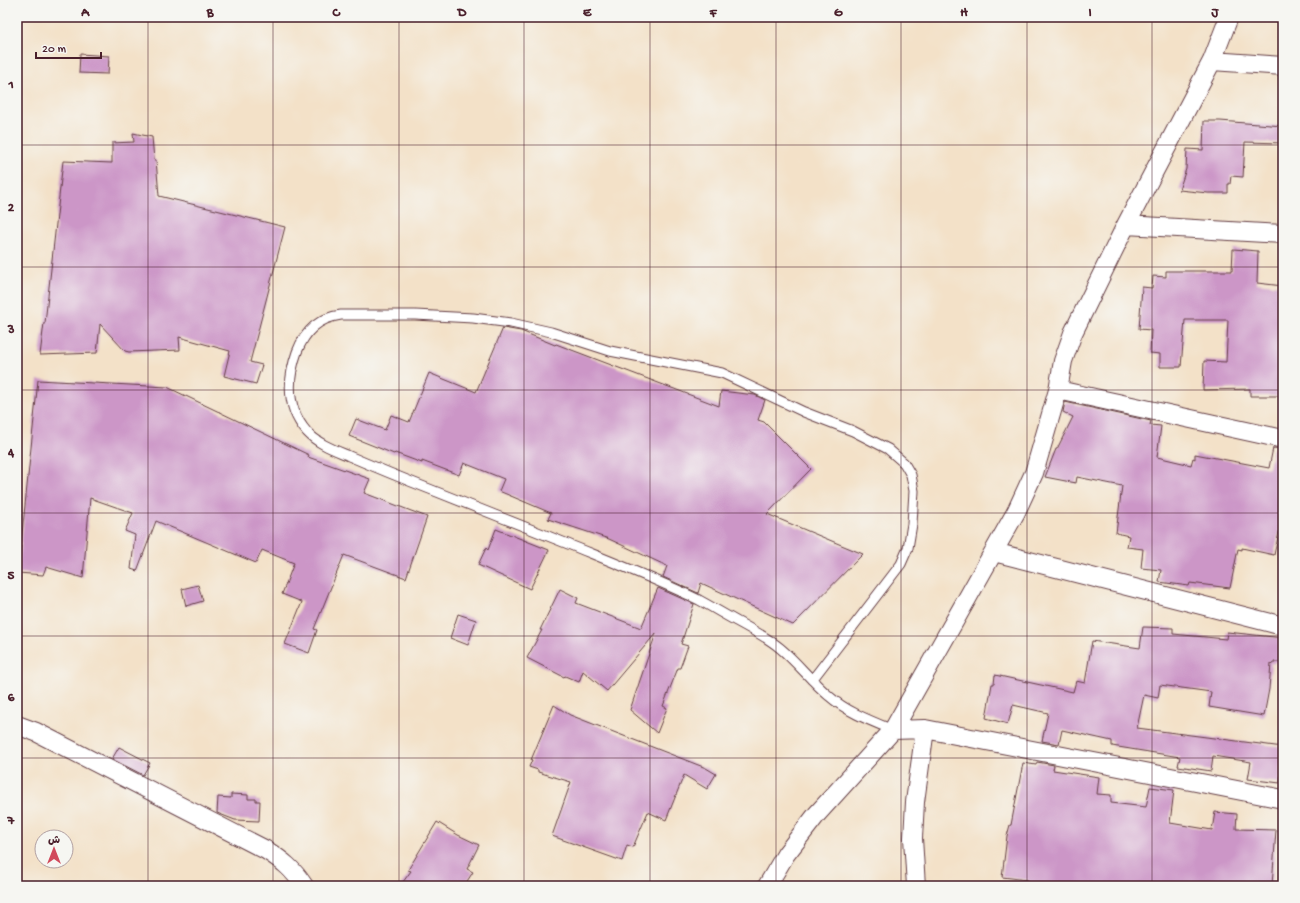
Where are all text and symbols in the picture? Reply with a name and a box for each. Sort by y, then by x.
text: A [80,6,90,21]
text: B [206,6,215,21]
text: C [331,6,341,21]
text: D [457,6,467,21]
text: E [583,6,592,21]
text: F [709,6,718,21]
text: G [834,6,843,21]
text: H [960,6,968,21]
text: I [1088,6,1092,21]
text: J [1211,6,1220,21]
scale bar [36,34,101,60]
text: 20 m [42,43,67,57]
text: 1 [7,78,14,93]
text: 2 [8,201,15,216]
text: 3 [7,323,15,338]
text: 4 [7,446,15,461]
text: 5 [8,569,15,584]
text: 6 [8,691,15,706]
text: 7 [7,814,16,829]
north arrow [34,829,74,869]
text: ش [48,835,60,847]

